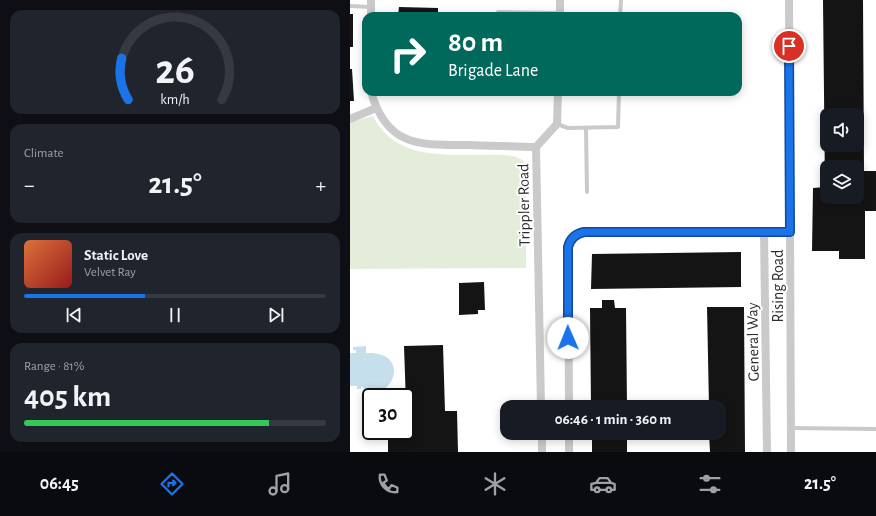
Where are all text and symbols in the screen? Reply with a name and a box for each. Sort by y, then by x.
icon: right [382,28,434,80]
text: 80 m [448,29,503,57]
pin [772,29,806,63]
icon: arrive [778,35,800,57]
text: 26 [155,50,195,91]
text: Brigade Lane [448,62,538,80]
text: km/h [160,93,190,107]
map controls [820,108,864,204]
button: sound [820,108,864,152]
text: Climate [24,147,63,160]
button: layers [820,160,864,204]
street label: Trippler Road [515,163,533,247]
text: 21.5° [148,169,202,199]
text: − [24,174,35,196]
text: + [315,174,326,196]
text: Static Love [84,248,148,263]
street label: Rising Road [770,249,786,323]
text: Velvet Ray [84,266,136,279]
street label: General Way [744,302,763,381]
icon: previous [63,304,85,326]
icon: pause [164,304,186,326]
icon: next [265,304,287,326]
position arrow [547,317,589,359]
text: Range · 81% [24,360,84,373]
text: 405 km [24,382,111,412]
speed limit sign: 30 [362,388,414,440]
text: 06:46 · 1 min · 360 m [555,412,671,427]
icon: directions [158,470,186,498]
icon: music [266,470,294,498]
icon: phone [374,470,402,498]
icon: climate [481,470,509,498]
icon: car [589,470,617,498]
icon: filters [696,470,724,498]
text: 06:45 [40,475,79,493]
text: 21.5° [804,475,836,493]

